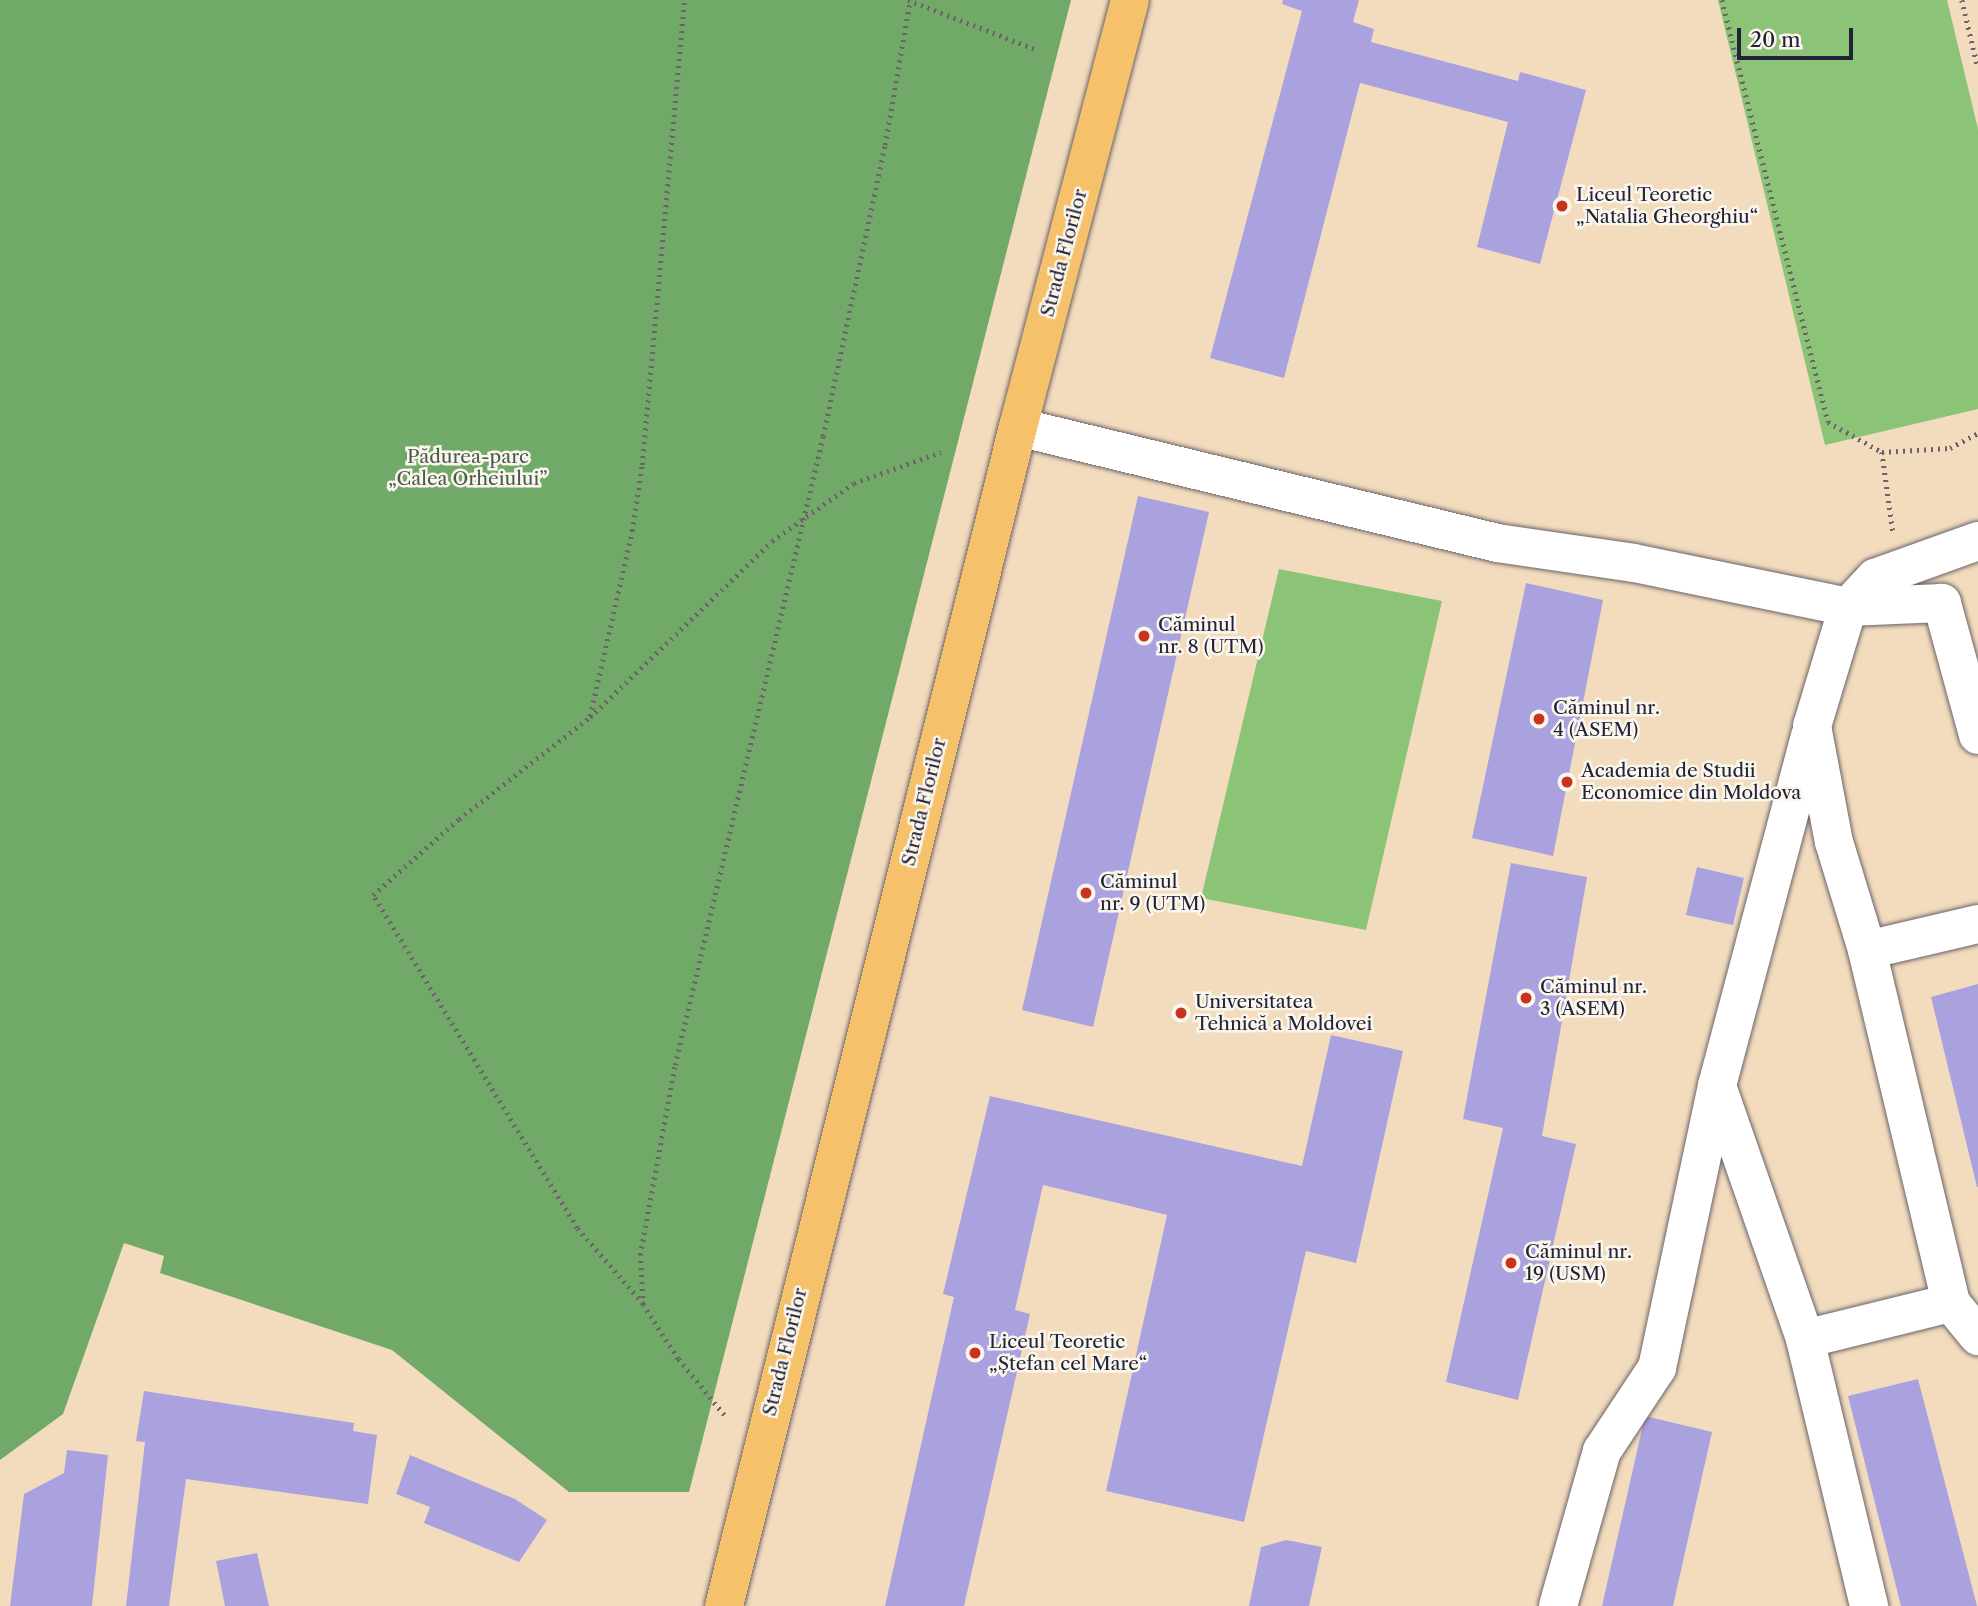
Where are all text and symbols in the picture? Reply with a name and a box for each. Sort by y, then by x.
scale bar [1740,14,1856,58]
text: 20 m [1750,27,1801,52]
place label: Liceul Teoretic „Natalia Gheorghiu“ [1576,184,1758,228]
street label: Strada Florilor [1036,187,1092,319]
marker: Liceul Teoretic „Natalia Gheorghiu“ [1554,198,1570,214]
park label: Pădurea-parc „Calea Orheiului” [388,446,548,490]
place label: Căminul nr. 8 (UTM) [1158,614,1263,658]
marker: Căminul nr. 8 (UTM) [1136,628,1152,644]
place label: Căminul nr. 4 (ASEM) [1553,697,1660,741]
marker: Căminul nr. 4 (ASEM) [1531,711,1547,727]
street label: Strada Florilor [897,736,951,868]
place label: Academia de Studii Economice din Moldova [1581,760,1801,804]
marker: Academia de Studii Economice din Moldova [1559,774,1575,790]
place label: Căminul nr. 9 (UTM) [1100,871,1205,915]
marker: Căminul nr. 9 (UTM) [1078,885,1094,901]
place label: Căminul nr. 3 (ASEM) [1540,976,1647,1020]
marker: Căminul nr. 3 (ASEM) [1518,990,1534,1006]
place label: Universitatea Tehnică a Moldovei [1195,991,1373,1035]
marker: Universitatea Tehnică a Moldovei [1173,1005,1189,1021]
place label: Căminul nr. 19 (USM) [1525,1241,1632,1285]
marker: Căminul nr. 19 (USM) [1503,1255,1519,1271]
street label: Strada Florilor [758,1286,812,1418]
place label: Liceul Teoretic „Ștefan cel Mare“ [989,1331,1147,1375]
marker: Liceul Teoretic „Ștefan cel Mare“ [967,1345,983,1361]

